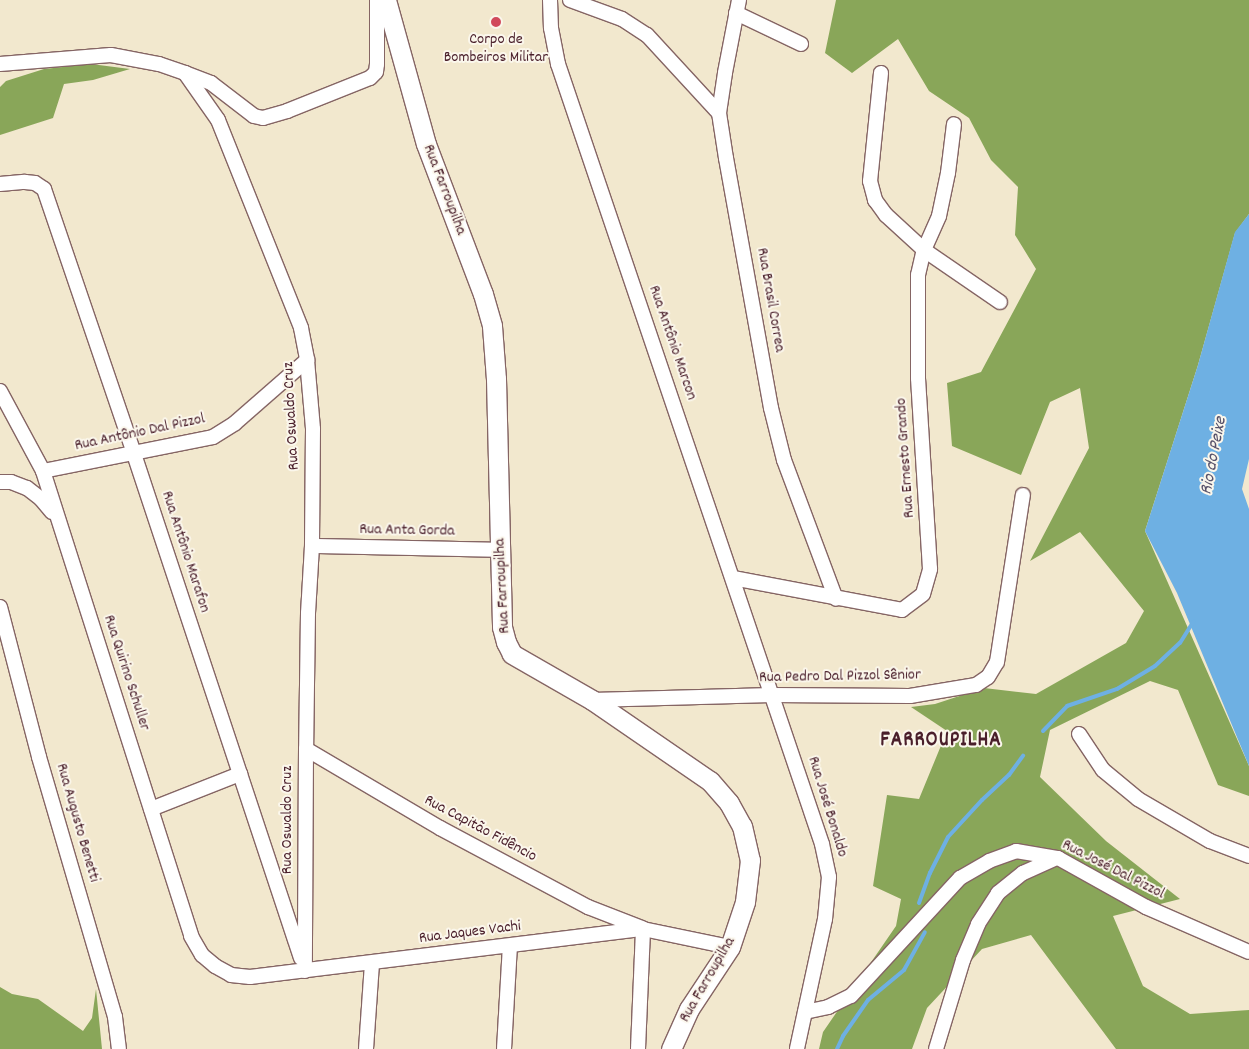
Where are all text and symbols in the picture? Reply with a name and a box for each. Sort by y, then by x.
marker: Corpo de Bombeiros Militar [490,16,502,28]
place label: Corpo de Bombeiros Militar [444,30,548,68]
street label: Rua Farroupilha [418,142,470,238]
street label: Rua Brasil Correa [751,246,789,354]
street label: Rua Antônio Marcon [643,283,701,403]
street label: Rua Oswaldo Cruz [280,361,304,471]
street label: Rua Ernesto Grando [892,397,920,519]
street label: Rua Antônio Dal Pizzol [73,410,207,456]
water label: Rio do Peixe [1197,415,1233,497]
street label: Rua Antônio Marafon [156,489,214,615]
street label: Rua Anta Gorda [359,521,455,541]
street label: Rua Farroupilha [491,538,515,634]
street label: Rua Quirino Schuller [98,613,154,733]
street label: Rua Pedro Dal Pizzol Sênior [759,666,921,688]
district label: FARROUPILHA [879,728,1003,754]
street label: Rua José Bonaldo [803,754,851,860]
street label: Rua Augusto Benetti [51,761,103,885]
street label: Rua Oswaldo Cruz [278,766,298,874]
street label: Rua Capitão Fidêncio [420,791,540,867]
street label: Rua José Dal Pizzol [1058,836,1168,904]
street label: Rua Jaques Vachi [418,917,522,949]
street label: Rua Farroupilha [676,934,740,1026]

